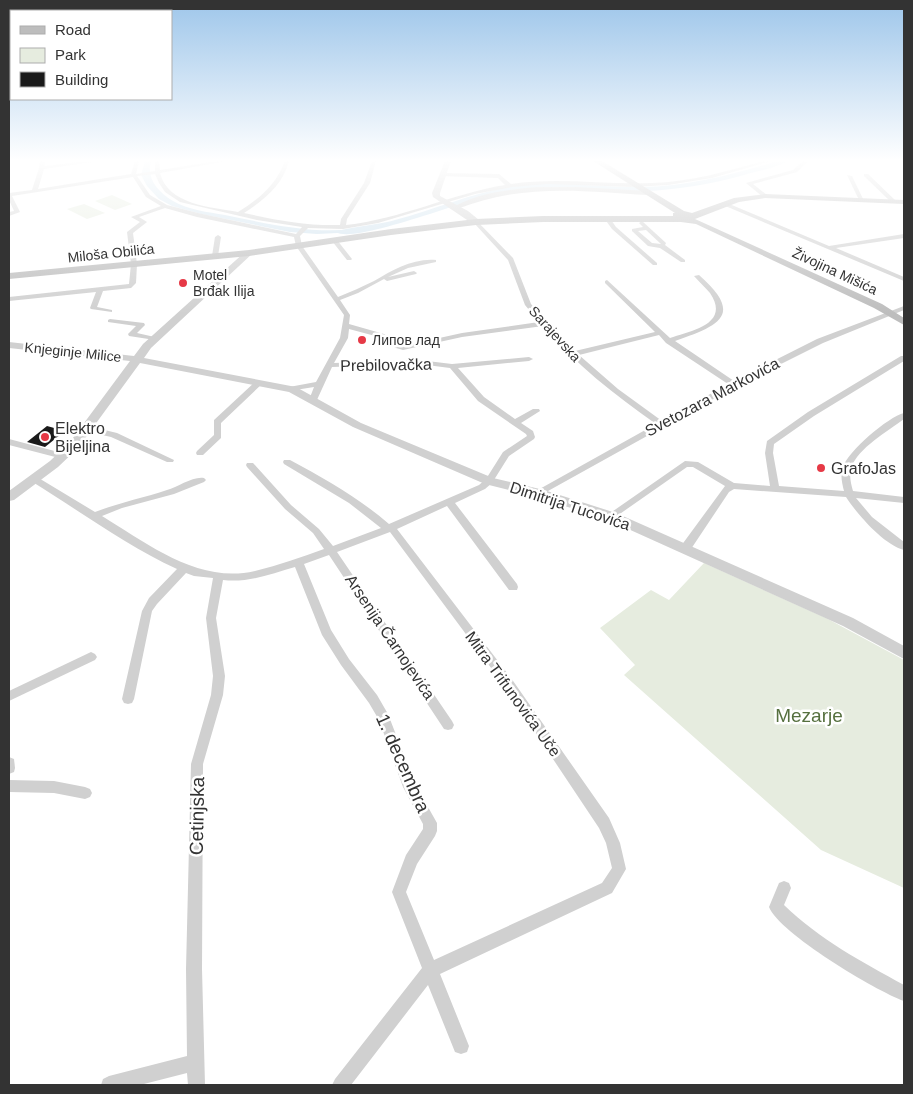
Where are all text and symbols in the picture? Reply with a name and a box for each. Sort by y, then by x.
legend [10,10,172,100]
text: Road [55,21,91,38]
text: Park [55,46,86,63]
text: Building [55,71,108,88]
street label: Miloša Obilića [67,240,155,266]
street label: Živojina Mišića [790,244,880,298]
place label: Motel Brđak Ilija [193,267,255,299]
marker: Motel Brđak Ilija [177,277,189,289]
street label: Sarajevska [526,303,584,365]
place label: Липов лад [372,332,440,348]
marker: Липов лад [356,334,368,346]
street label: Knjeginje Milice [24,339,122,365]
street label: Svetozara Markovića [642,354,782,440]
street label: Prebilovačka [340,356,432,374]
place label: Elektro Bijeljina [55,420,110,455]
marker: Elektro Bijeljina [39,431,51,443]
place label: GrafoJas [831,460,896,477]
marker: GrafoJas [815,462,827,474]
street label: Dimitrija Tucovića [508,479,632,533]
street label: Arsenija Čarnojevića [342,571,439,703]
street label: Mitra Trifunovića Uče [462,628,564,760]
park label: Mezarje [775,705,843,726]
street label: 1. decembra [372,710,434,816]
street label: Cetinjska [186,776,208,855]

